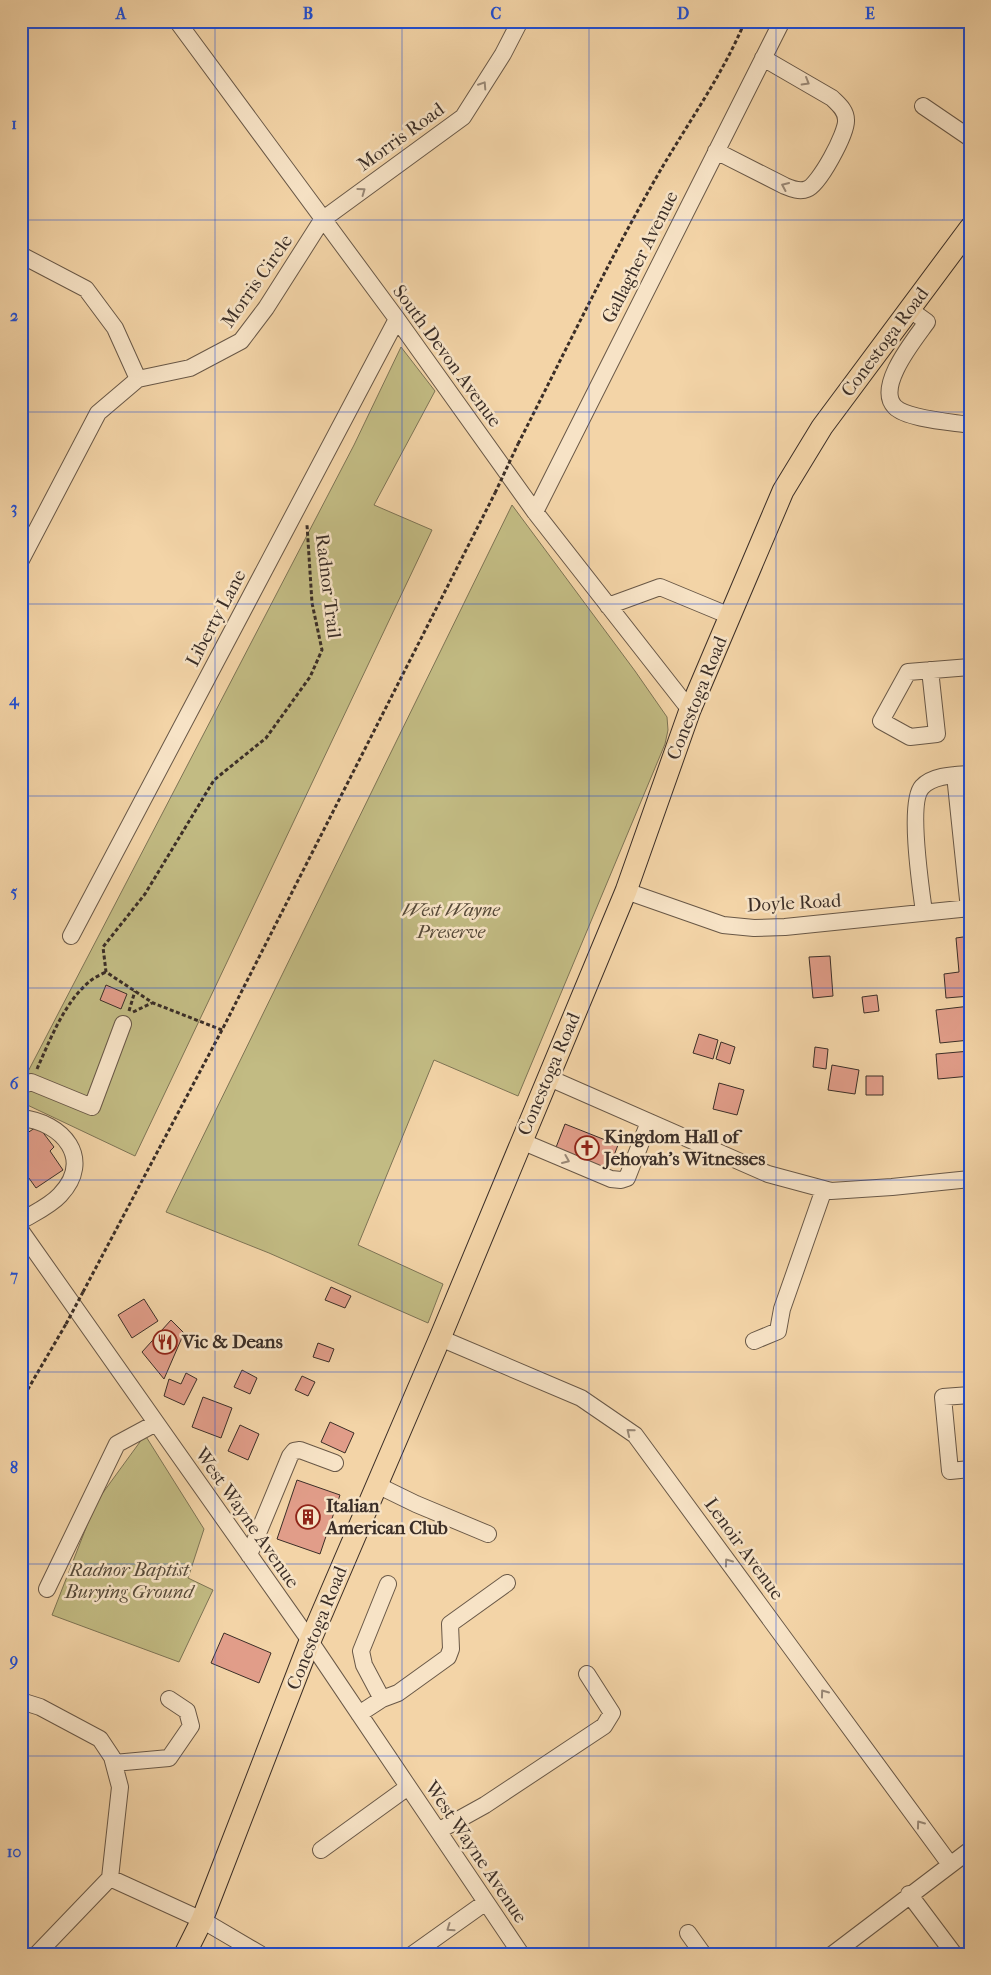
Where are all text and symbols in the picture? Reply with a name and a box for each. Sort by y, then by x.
text: A [115,4,127,23]
text: B [303,4,313,23]
text: C [491,4,502,23]
text: D [677,4,689,23]
text: E [865,4,875,23]
one-way arrow [800,76,809,86]
one-way arrow [476,82,486,91]
street label: Morris Road [353,98,449,176]
text: 1 [11,114,17,133]
one-way arrow [781,182,790,193]
street label: Gallagher Avenue [597,187,683,327]
one-way arrow [356,188,366,197]
street label: Morris Circle [217,230,297,332]
street label: South Devon Avenue [388,281,506,431]
street label: Conestoga Road [837,282,934,401]
text: 2 [10,306,18,325]
text: 3 [11,498,17,518]
street label: Radnor Trail [311,533,345,639]
street label: Liberty Lane [181,566,251,670]
street label: Conestoga Road [662,632,732,763]
text: 4 [8,690,20,710]
text: 5 [11,882,18,901]
street label: Doyle Road [746,890,842,916]
park label: West Wayne Preserve [402,899,501,943]
street label: Conestoga Road [513,1009,585,1139]
text: 6 [10,1074,19,1093]
place label: Kingdom Hall of Jehovah's Witnesses [602,1126,765,1170]
church icon: Kingdom Hall of Jehovah's Witnesses [574,1135,600,1161]
one-way arrow [561,1154,570,1164]
text: 7 [9,1266,18,1285]
restaurant icon: Vic & Deans [152,1329,178,1355]
place label: Vic & Deans [181,1331,283,1353]
one-way arrow [627,1429,636,1438]
street label: West Wayne Avenue [190,1443,304,1592]
text: 8 [10,1458,18,1477]
street label: Lenoir Avenue [700,1494,788,1604]
place label: Italian American Club [325,1495,448,1539]
building icon: Italian American Club [295,1504,321,1530]
one-way arrow [725,1558,734,1568]
park label: Radnor Baptist Burying Ground [64,1559,195,1603]
street label: Conestoga Road [282,1562,352,1693]
text: 9 [9,1650,18,1670]
one-way arrow [821,1689,830,1699]
street label: West Wayne Avenue [420,1776,532,1927]
one-way arrow [918,1821,926,1830]
text: 10 [7,1842,21,1861]
one-way arrow [446,1922,456,1931]

